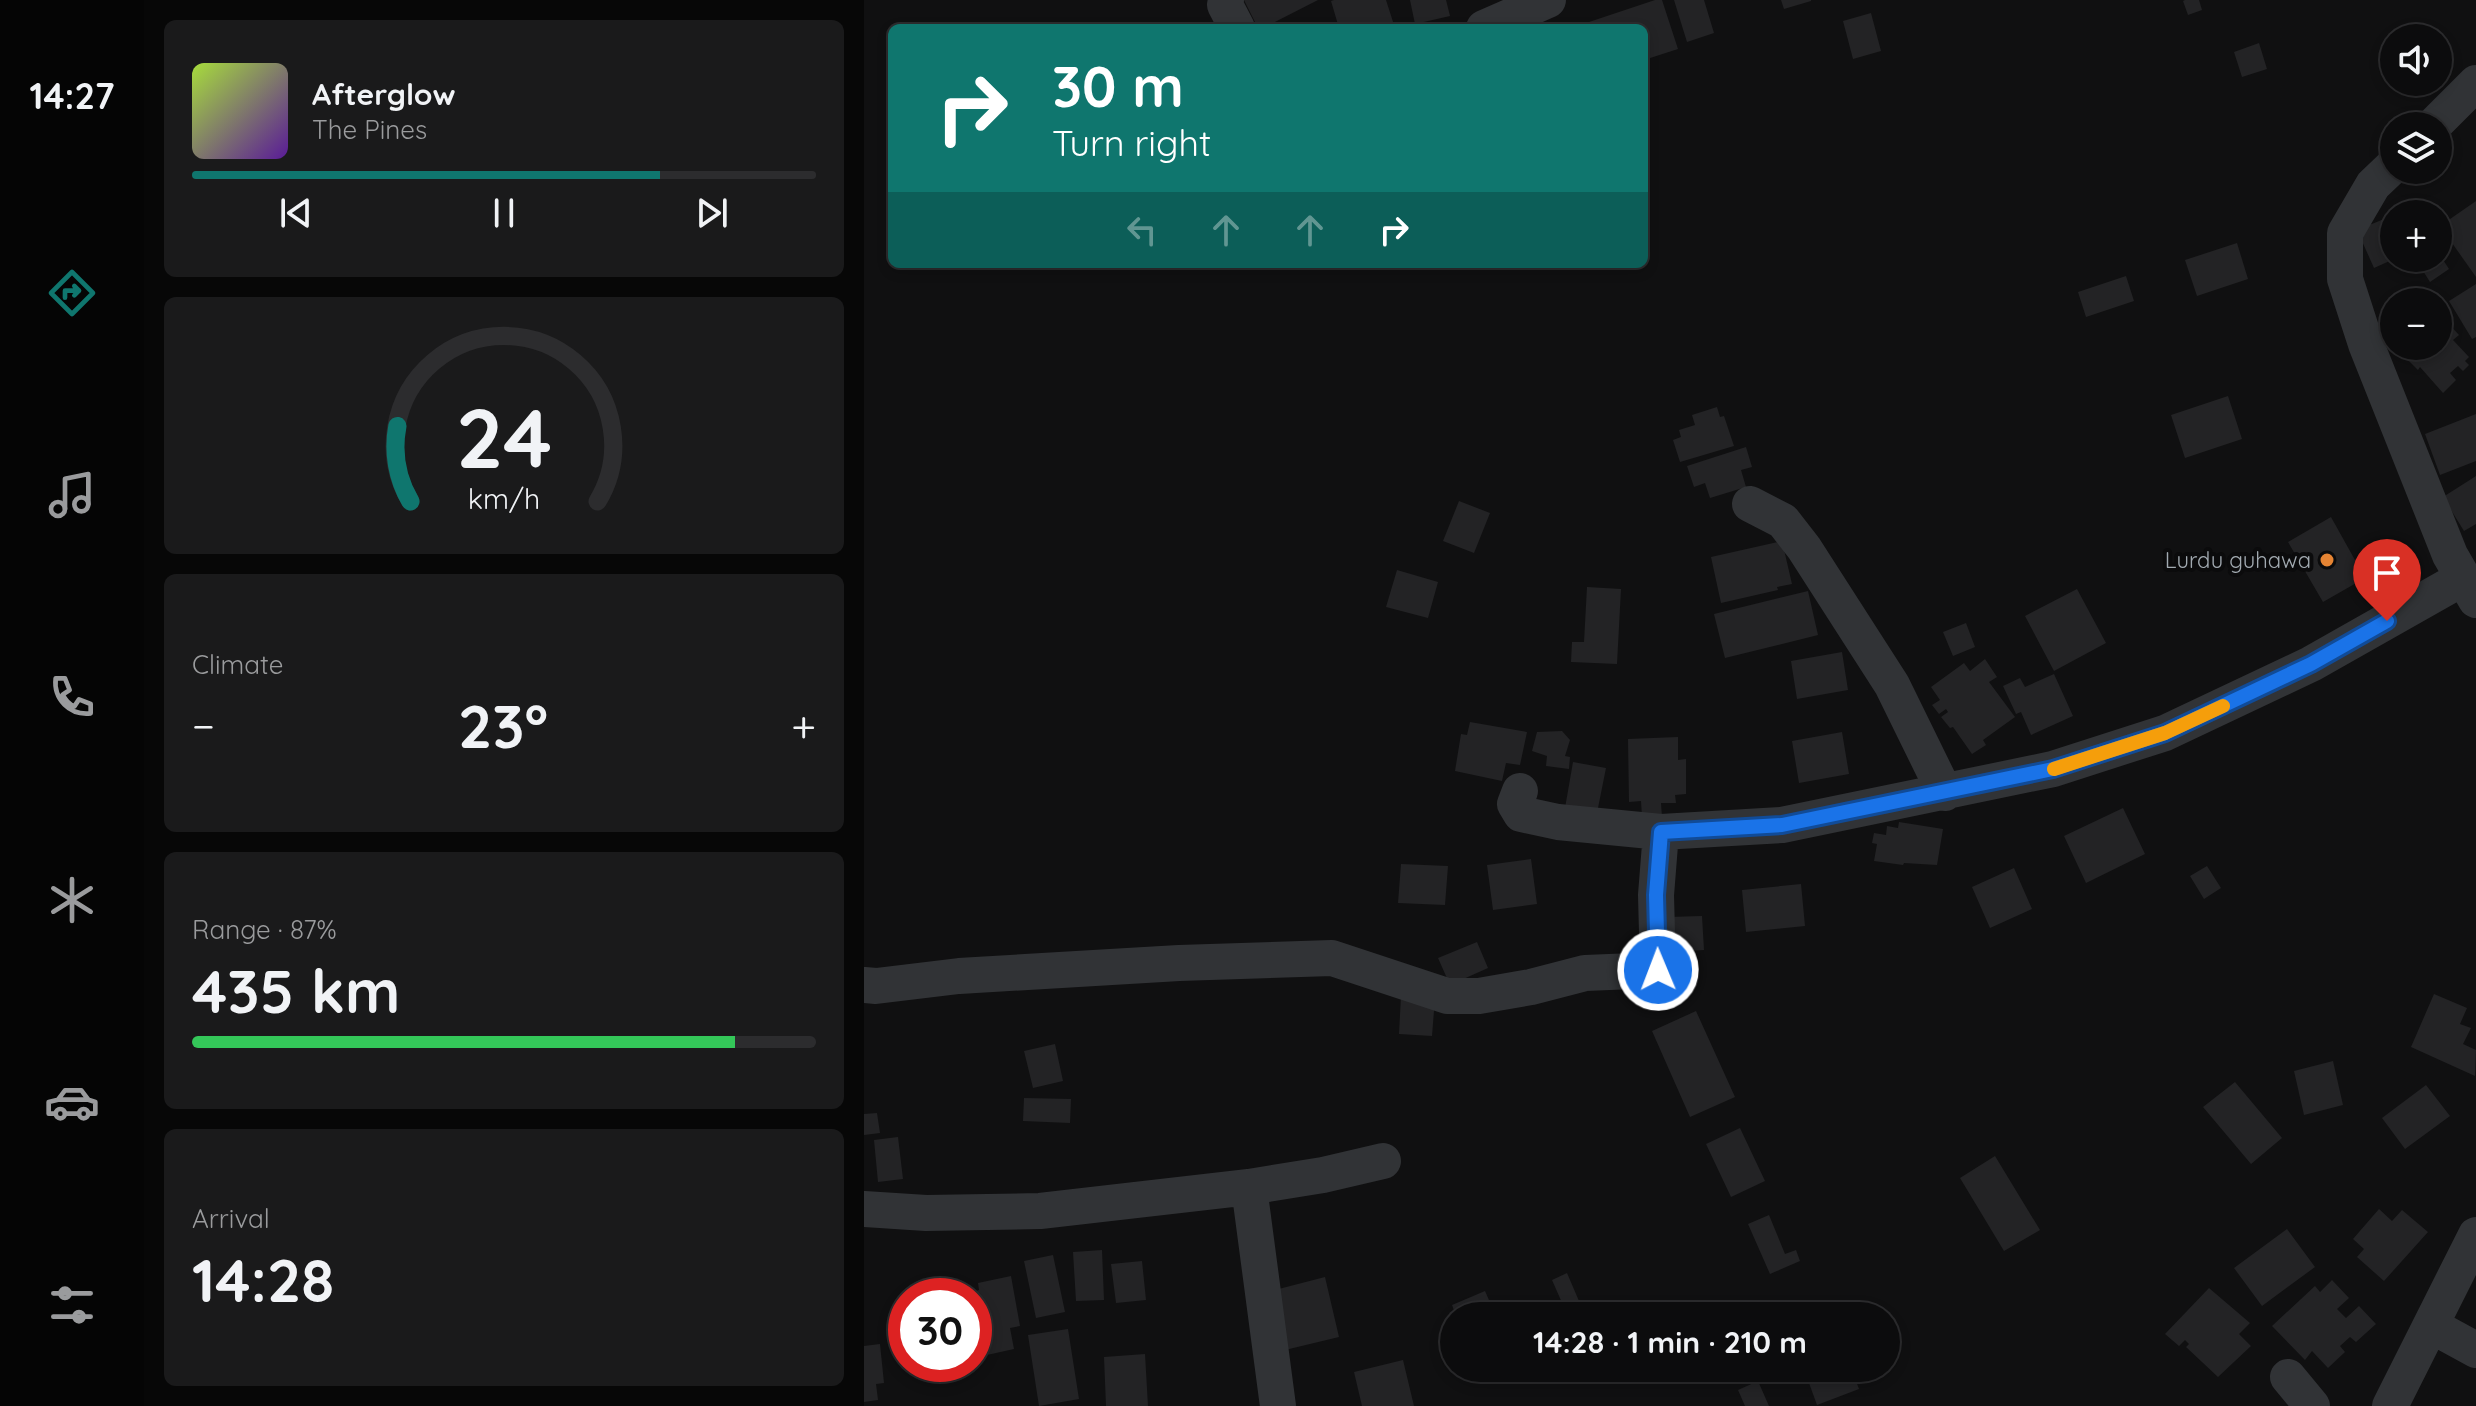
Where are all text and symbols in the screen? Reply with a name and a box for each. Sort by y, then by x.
map controls [2380,24,2452,360]
button: sound [2380,24,2452,96]
text: 30 m [1052,51,1184,121]
icon: right [920,56,1024,160]
text: 14:27 [29,73,115,118]
text: Afterglow [312,75,455,113]
button: layers [2380,112,2452,184]
text: The Pines [312,113,427,146]
text: Turn right [1052,120,1211,165]
icon: previous [274,191,318,235]
icon: pause [482,191,526,235]
icon: next [690,191,734,235]
button: + [2380,200,2452,272]
icon: left [1120,208,1164,252]
icon: ahead [1204,208,1248,252]
icon: ahead [1288,208,1332,252]
icon: right [1372,208,1416,252]
icon: directions [44,265,100,321]
button: − [2380,288,2452,360]
text: 24 [456,384,552,488]
icon: music [44,467,100,523]
text: km/h [468,480,540,516]
pin [2353,539,2421,621]
place label: Lurdu guhawa [2165,546,2311,574]
marker: Lurdu guhawa [2318,551,2336,569]
icon: arrive [2365,551,2409,595]
text: Climate [192,648,283,681]
icon: phone [44,669,100,725]
text: 23° [458,688,548,763]
text: − [192,698,215,753]
text: + [791,698,816,753]
icon: climate [44,872,100,928]
text: Range · 87% [192,913,337,946]
position arrow [1616,928,1700,1012]
text: 435 km [192,953,400,1028]
icon: car [44,1074,100,1130]
text: Arrival [192,1202,270,1235]
text: 14:28 [192,1242,334,1317]
icon: filters [44,1277,100,1333]
speed limit sign: 30 [888,1278,992,1382]
text: 14:28 · 1 min · 210 m [1533,1323,1807,1361]

